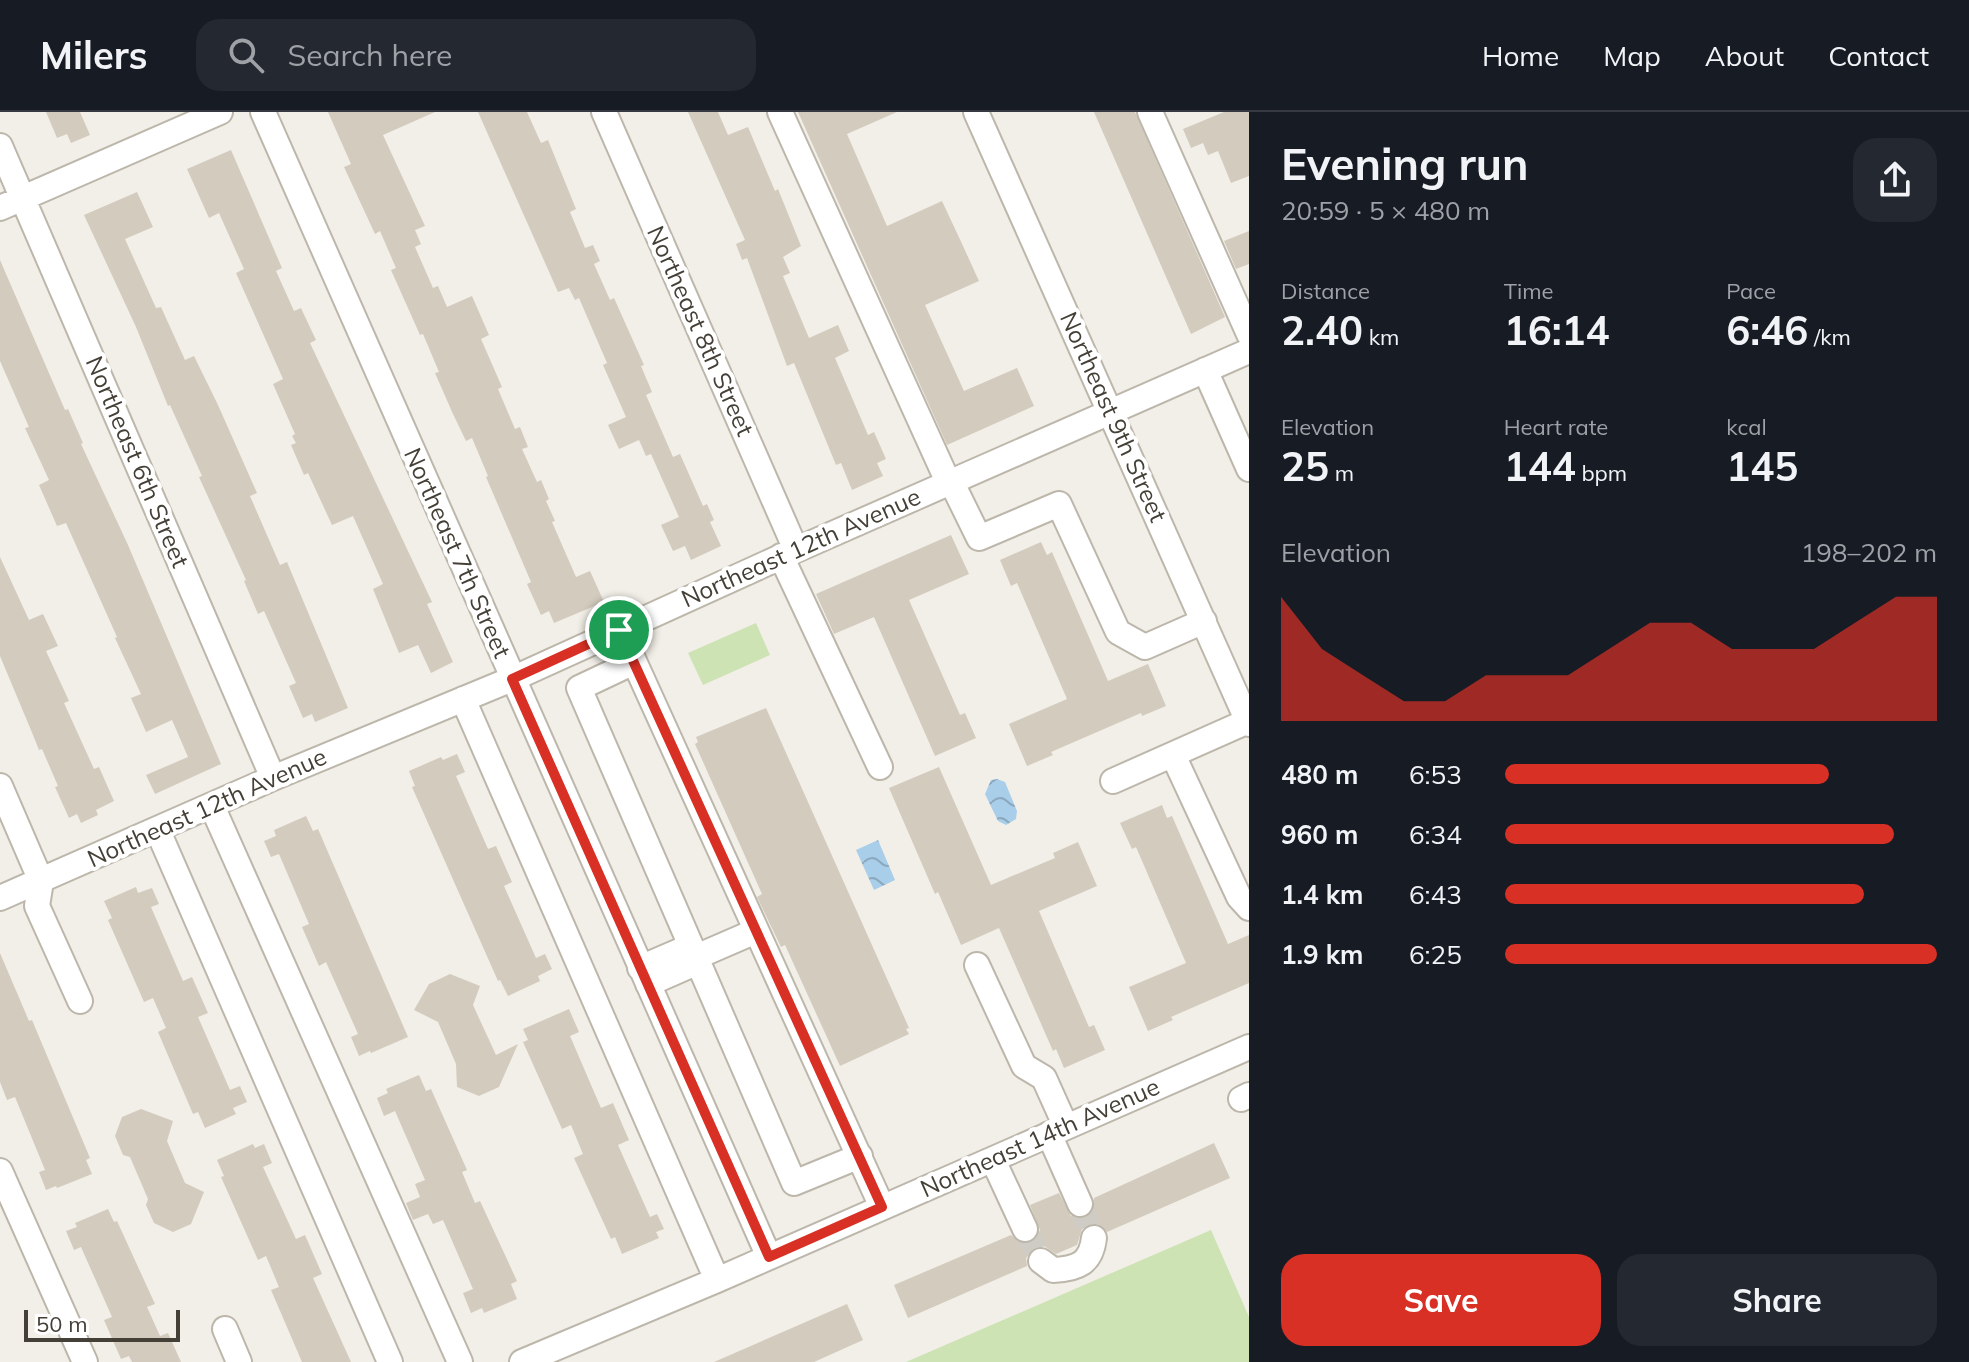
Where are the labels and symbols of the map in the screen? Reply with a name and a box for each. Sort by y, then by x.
street label: Northeast 8th Street [641,221,761,440]
street label: Northeast 9th Street [1054,307,1174,526]
street label: Northeast 6th Street [80,351,196,572]
street label: Northeast 7th Street [398,443,518,662]
street label: Northeast 12th Avenue [676,481,925,613]
pin [585,596,653,664]
street label: Northeast 12th Avenue [82,741,331,873]
street label: Northeast 14th Avenue [915,1071,1164,1203]
scale bar [24,1306,180,1342]

